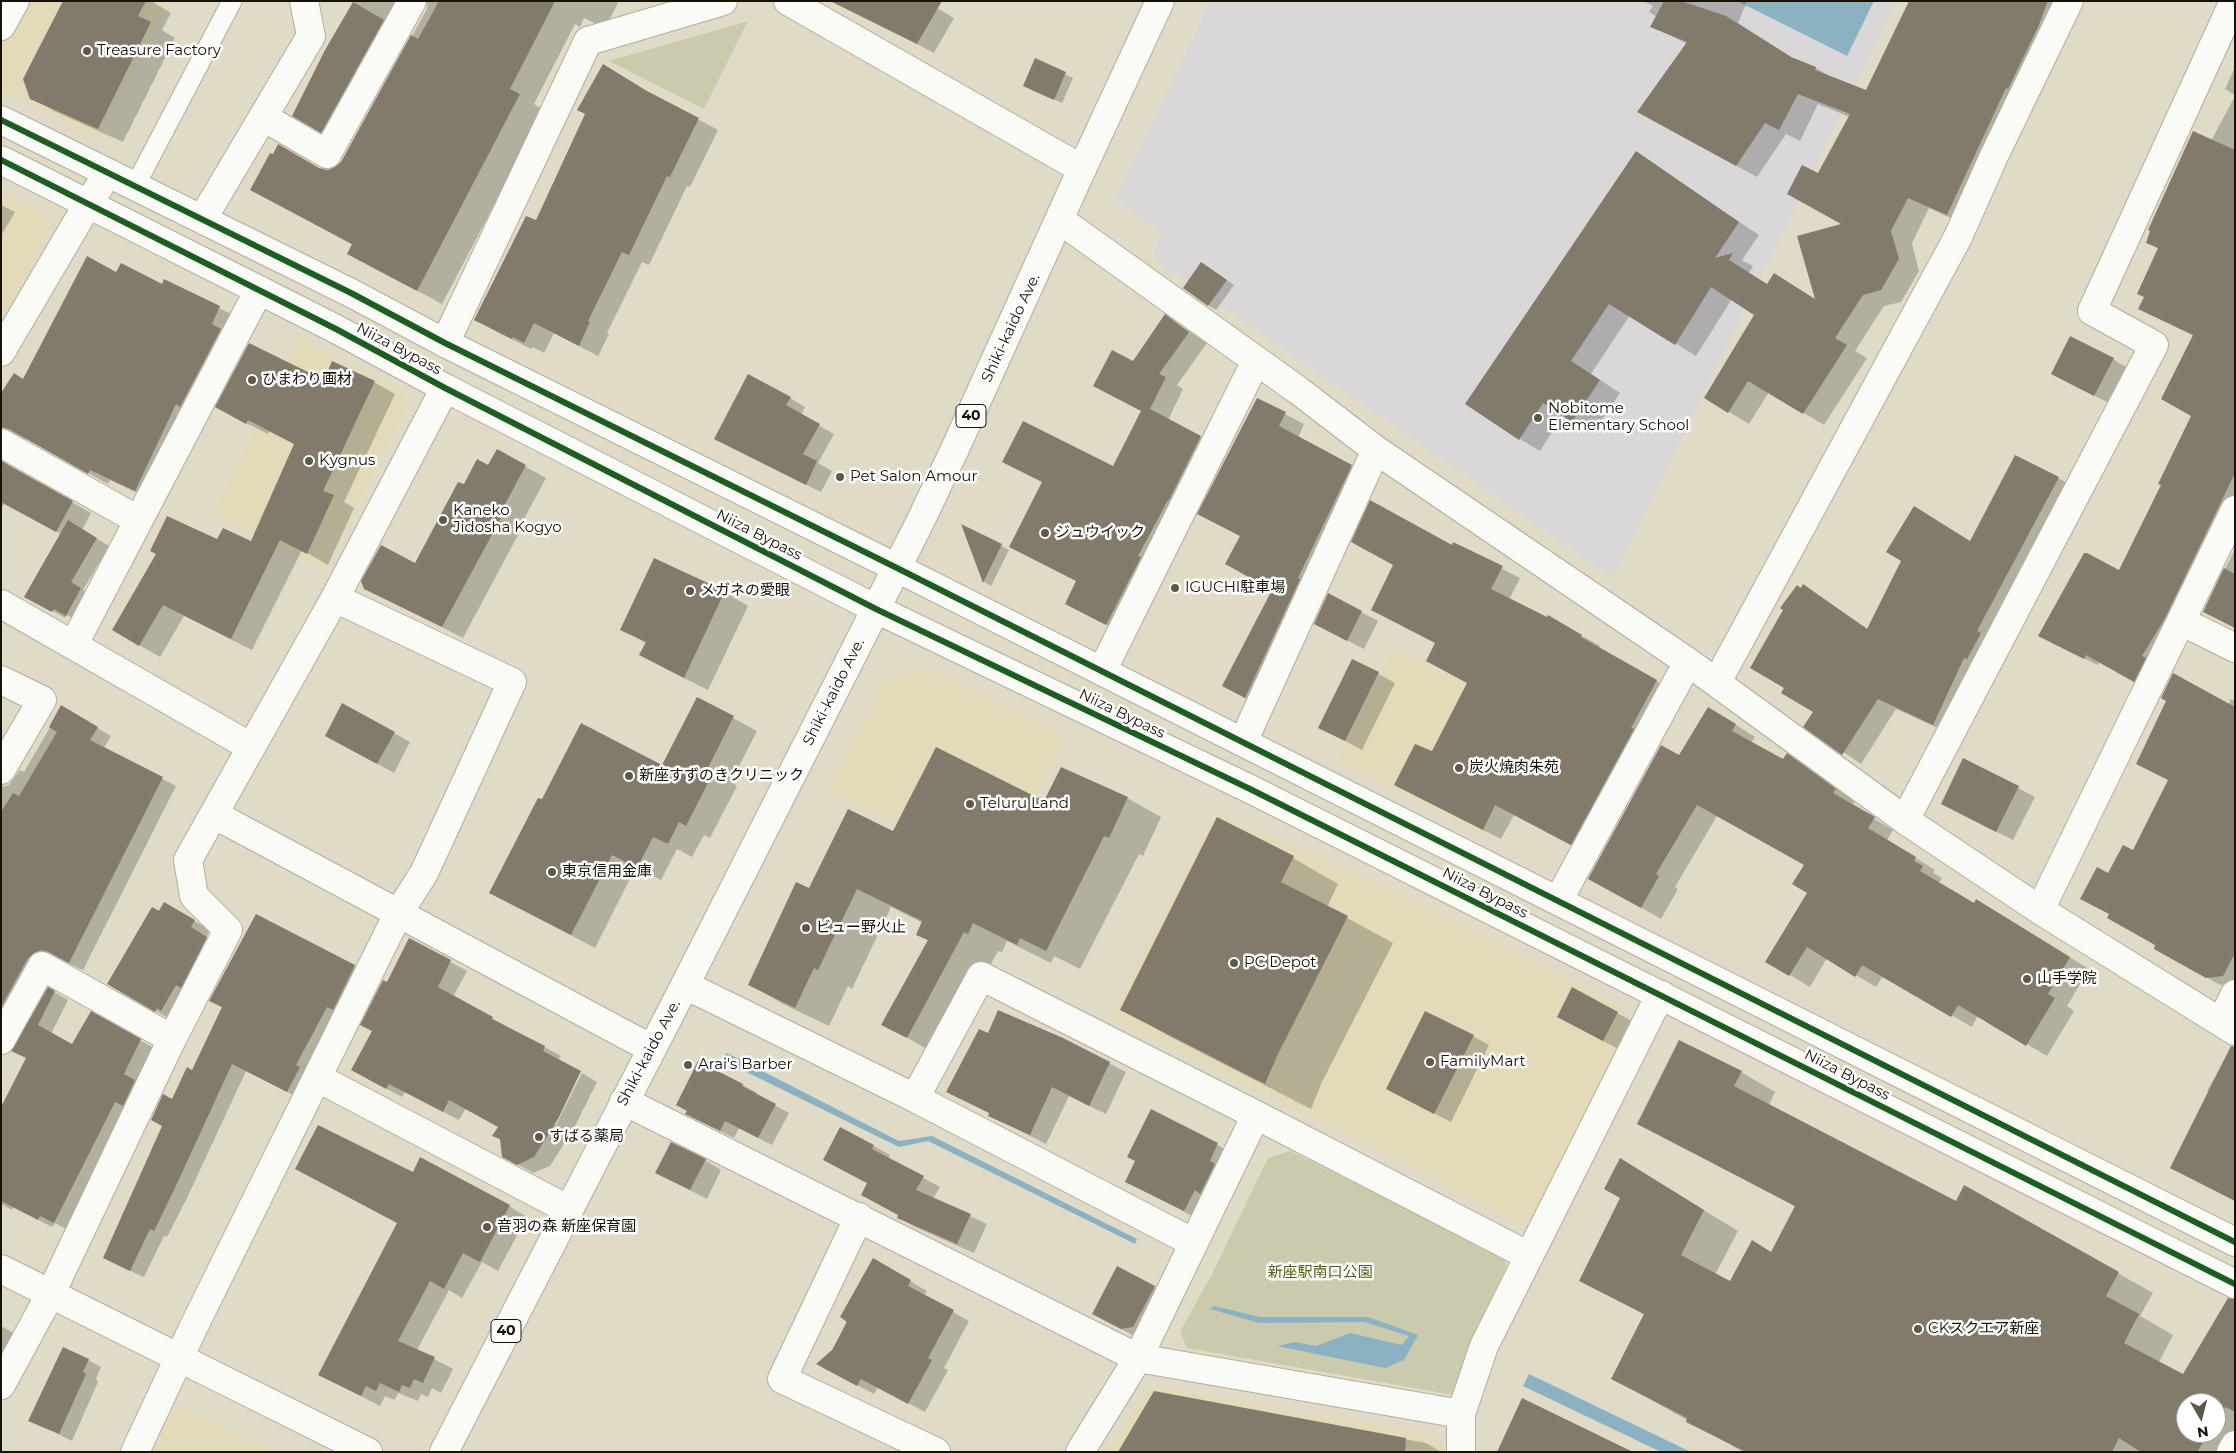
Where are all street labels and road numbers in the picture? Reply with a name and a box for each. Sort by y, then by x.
street label: Shiki-kaido Ave. [978,271,1044,385]
street label: Niiza Bypass [353,319,445,379]
road number: 40 [956,404,986,428]
street label: Niiza Bypass [713,506,805,564]
street label: Shiki-kaido Ave. [799,635,869,749]
street label: Niiza Bypass [1076,685,1168,743]
street label: Niiza Bypass [1439,864,1531,922]
street label: Shiki-kaido Ave. [613,997,685,1109]
street label: Niiza Bypass [1801,1046,1893,1104]
road number: 40 [491,1320,521,1342]

